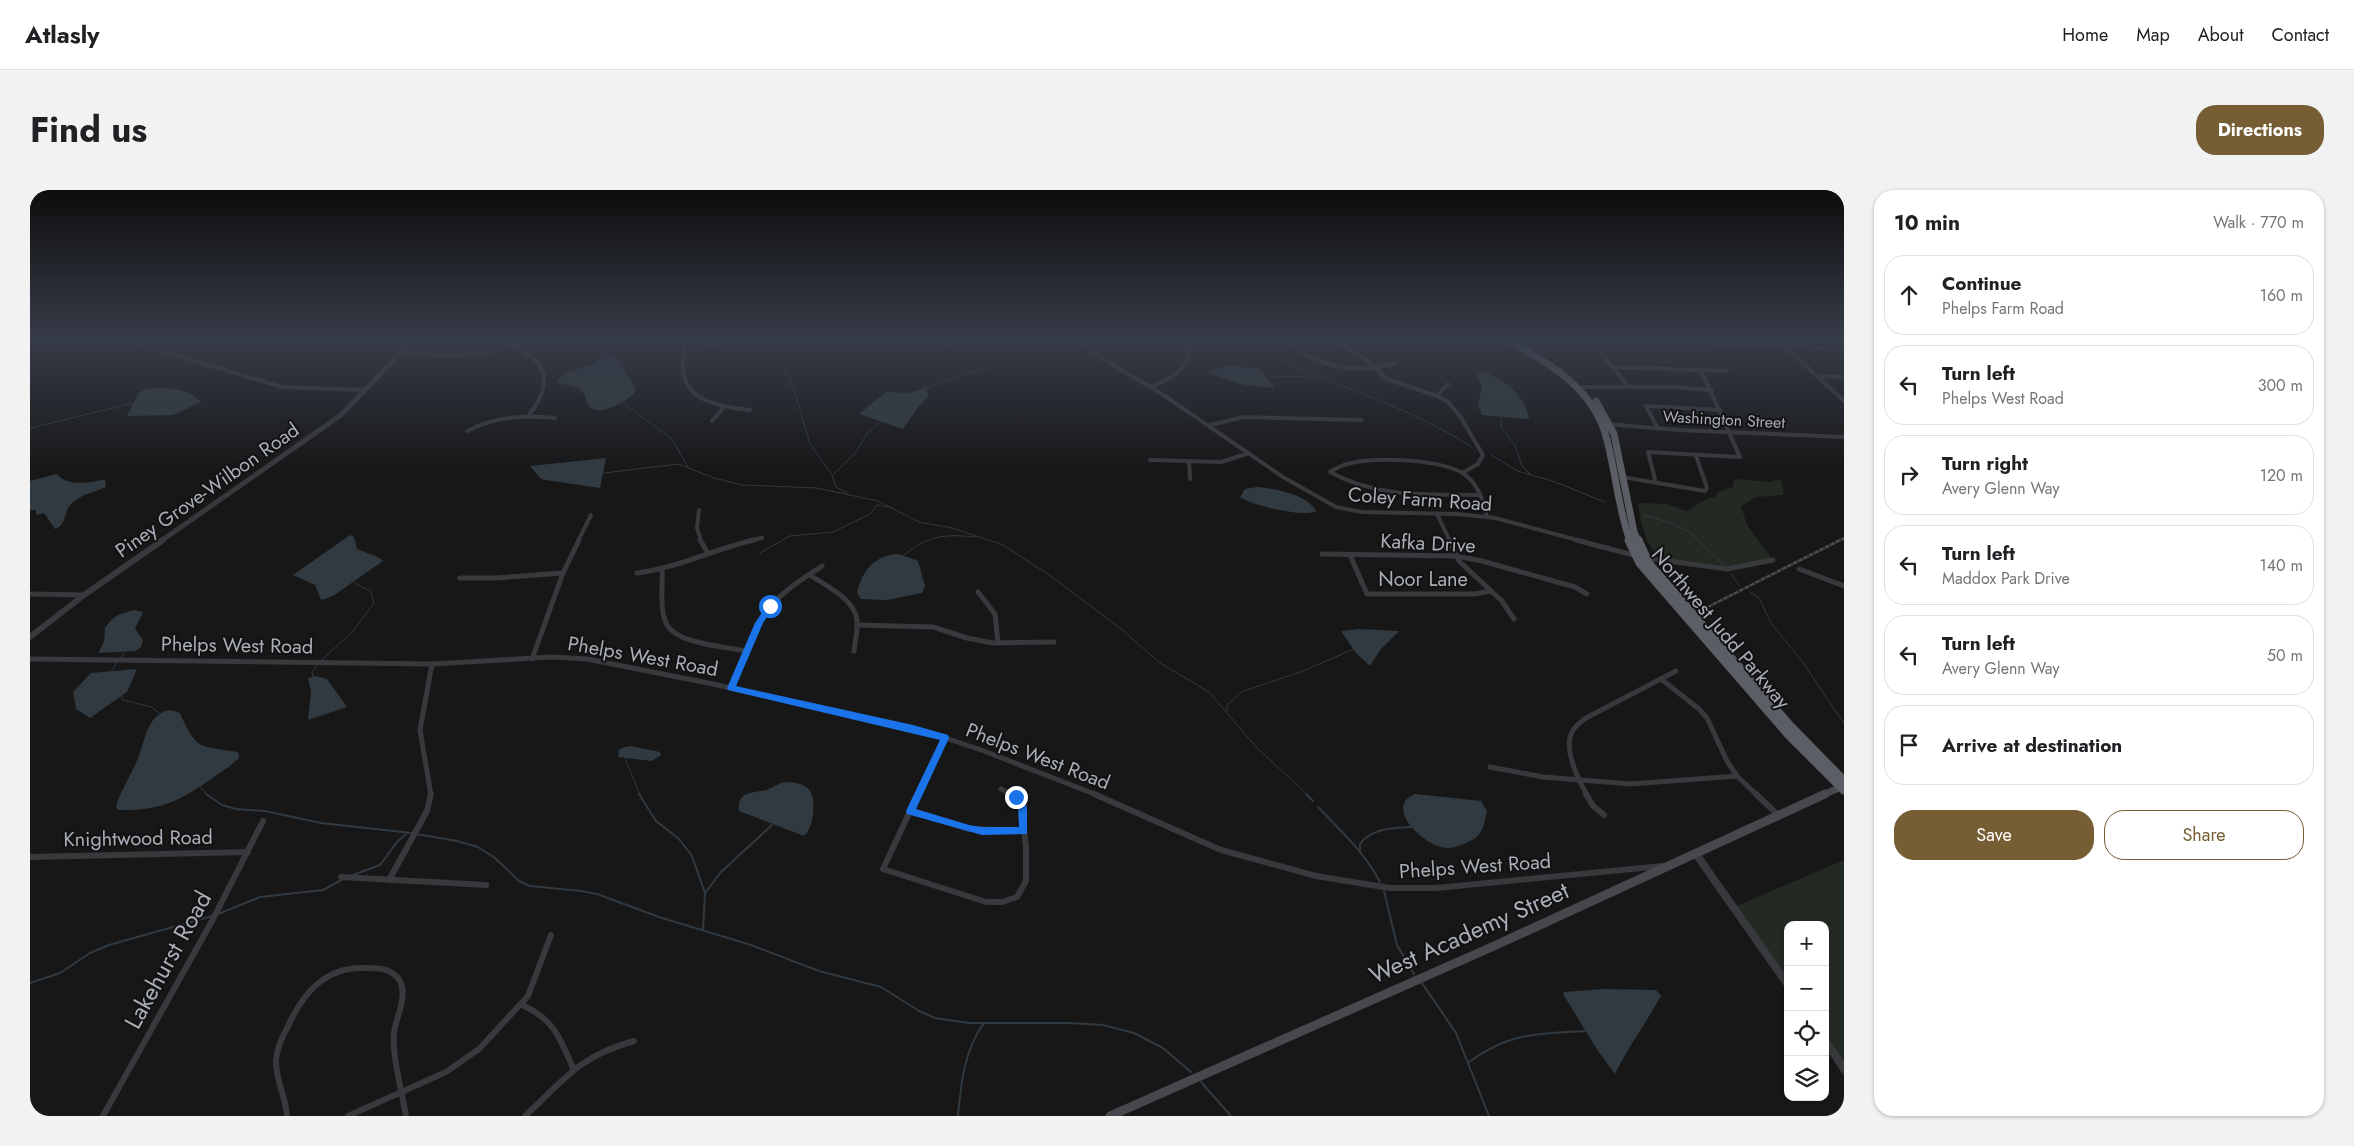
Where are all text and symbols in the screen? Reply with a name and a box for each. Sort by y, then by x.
text: Atlasly [25,17,100,52]
text: Home [2062,22,2108,48]
text: Map [2136,22,2170,48]
text: About [2198,22,2243,48]
text: Contact [2271,22,2329,48]
text: Find us [30,105,147,155]
button: Directions [2196,105,2324,155]
text: 10 min [1894,208,1960,238]
text: Walk · 770 m [2213,211,2304,234]
text: Continue [1942,270,2021,297]
icon: ahead [1895,281,1923,309]
text: 160 m [2260,284,2303,307]
text: Phelps Farm Road [1942,297,2064,320]
text: Turn left [1942,360,2015,387]
icon: left [1895,371,1923,399]
text: 300 m [2258,374,2303,397]
text: Phelps West Road [1942,387,2064,410]
street label: Washington Street [1662,405,1786,434]
street label: Piney Grove-Wilbon Road [109,416,305,565]
text: Turn right [1942,450,2028,477]
icon: right [1895,461,1923,489]
text: 120 m [2260,464,2303,487]
text: Avery Glenn Way [1942,477,2059,500]
street label: Coley Farm Road [1347,480,1493,519]
street label: Kafka Drive [1380,527,1476,560]
text: Turn left [1942,540,2015,567]
street label: Northwest Judd Parkway [1644,541,1797,716]
icon: left [1895,551,1923,579]
text: 140 m [2260,554,2303,577]
street label: Noor Lane [1378,565,1468,594]
text: Maddox Park Drive [1942,567,2070,590]
route start [759,595,782,618]
street label: Phelps West Road [565,629,720,684]
street label: Phelps West Road [161,630,313,661]
text: Turn left [1942,630,2015,657]
icon: left [1895,641,1923,669]
text: 50 m [2267,644,2303,667]
text: Avery Glenn Way [1942,657,2059,680]
street label: Phelps West Road [962,716,1114,797]
icon: arrive [1895,731,1923,759]
text: Arrive at destination [1942,732,2122,759]
route end [1005,786,1028,809]
button: Save [1894,810,2094,860]
button: Share [2104,810,2304,860]
street label: Knightwood Road [63,823,213,854]
street label: Phelps West Road [1398,847,1552,886]
street label: West Academy Street [1363,873,1574,992]
street label: Lakehurst Road [115,884,220,1035]
map controls [1784,921,1829,1101]
button: + [1784,921,1829,966]
button: − [1784,966,1829,1011]
button: locate [1784,1011,1829,1056]
button: layers [1784,1056,1829,1101]

